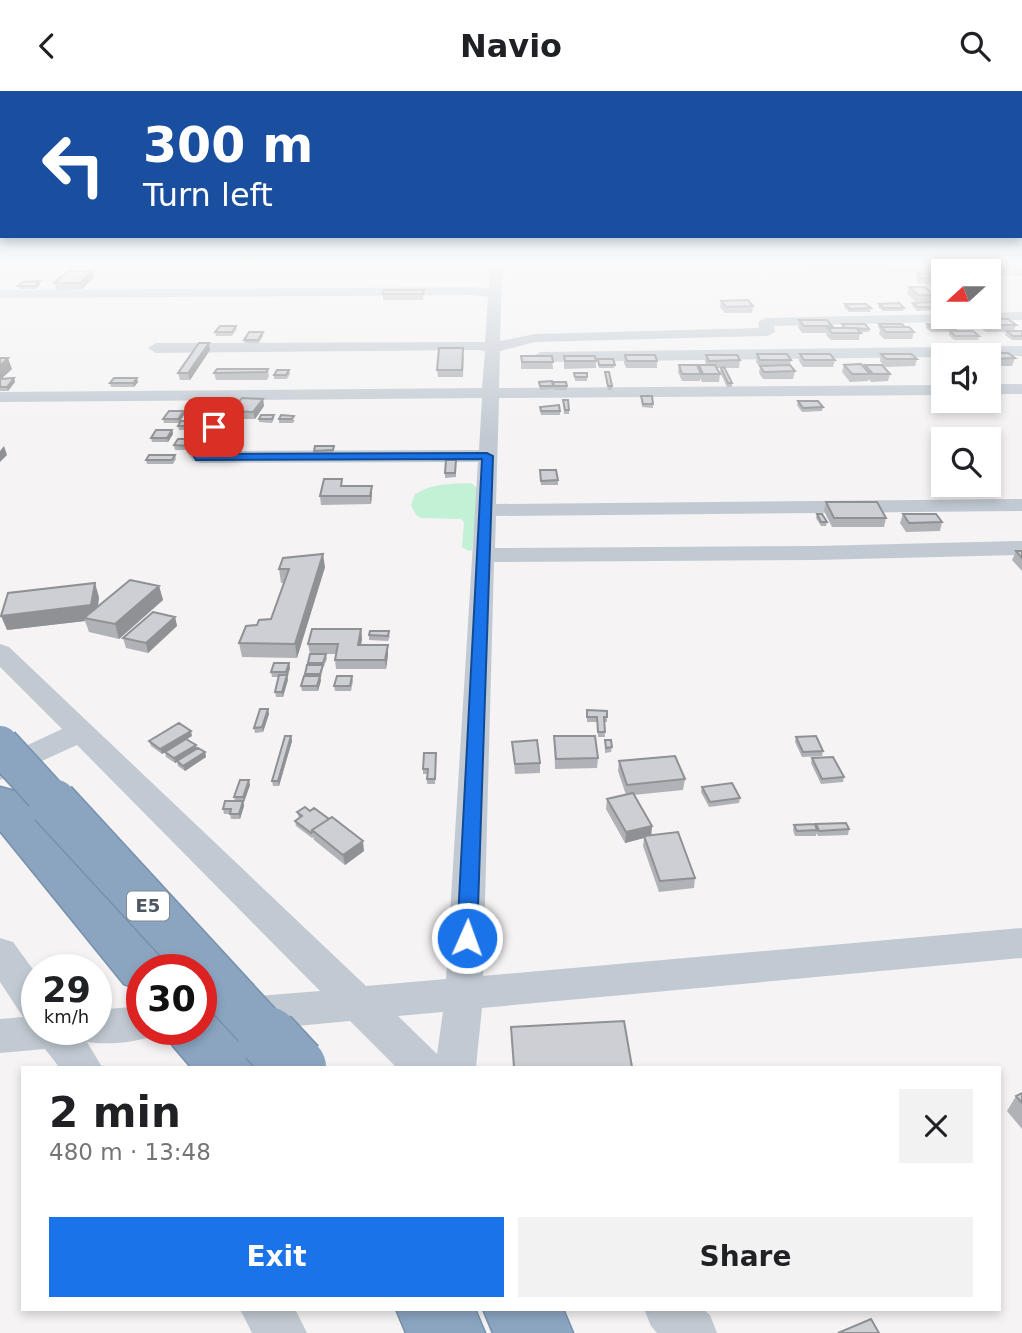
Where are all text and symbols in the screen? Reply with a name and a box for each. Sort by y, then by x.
icon: back [28,27,66,65]
text: Navio [460,27,562,65]
icon: search [956,27,994,65]
text: 300 m [143,117,313,174]
icon: left [28,119,119,210]
text: Turn left [143,176,273,214]
north arrow [931,259,1001,329]
map controls [931,259,1001,497]
button: sound [931,343,1001,413]
pin [184,397,244,457]
icon: arrive [195,408,233,446]
button: search [931,427,1001,497]
road number: E5 [127,891,169,921]
position arrow [430,901,504,975]
speed limit sign: 30 [126,954,217,1045]
text: 29 [42,970,91,1010]
text: km/h [44,1006,89,1027]
text: 2 min [49,1088,181,1137]
button: close [899,1089,973,1163]
text: 480 m · 13:48 [49,1139,211,1165]
button: Exit [49,1217,504,1297]
button: Share [518,1217,973,1297]

